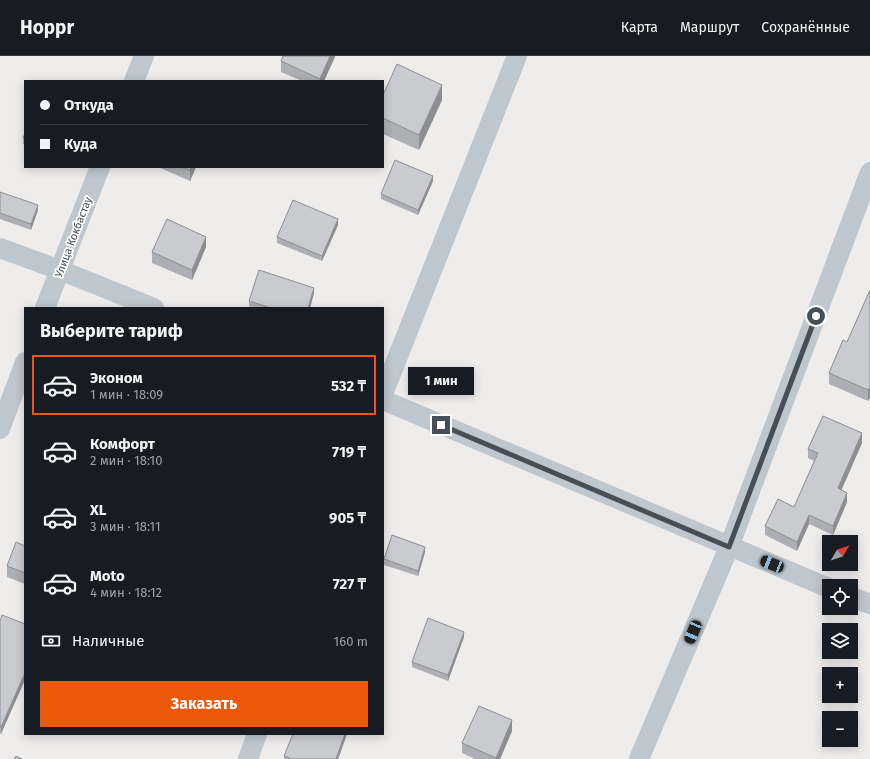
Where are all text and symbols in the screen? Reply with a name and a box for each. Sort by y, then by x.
text: Hoppr [20,16,74,39]
text: Карта [621,19,658,36]
text: Маршрут [680,19,739,36]
text: Сохранённые [761,19,850,36]
text: Откуда [64,96,114,114]
text: Куда [64,135,97,153]
street label: Улица Кокбастау [52,194,95,279]
route start [807,307,825,325]
text: Выберите тариф [40,320,183,342]
icon: car [42,367,78,403]
callout: 1 мин [408,367,474,395]
text: Эконом [90,369,143,387]
text: 1 мин [424,373,458,388]
text: 532 ₸ [331,377,366,395]
text: 1 мин · 18:09 [90,387,163,402]
route end [432,416,450,434]
icon: car [42,433,78,469]
text: Комфорт [90,435,155,453]
text: 719 ₸ [332,443,366,461]
text: 2 мин · 18:10 [90,453,162,468]
icon: car [42,499,78,535]
text: XL [90,501,106,519]
text: 905 ₸ [329,509,366,527]
text: 3 мин · 18:11 [90,519,161,534]
north arrow [822,535,858,571]
map controls [822,535,858,747]
car [759,554,785,574]
icon: car [42,565,78,601]
text: Moto [90,567,125,585]
text: 727 ₸ [333,575,366,593]
button: locate [822,579,858,615]
text: 4 мин · 18:12 [90,585,162,600]
car [683,619,703,645]
button: layers [822,623,858,659]
icon: cash [40,630,62,652]
text: Наличные [72,632,144,650]
text: 160 m [334,634,368,649]
button: + [822,667,858,703]
button: Заказать [40,681,368,727]
button: − [822,711,858,747]

